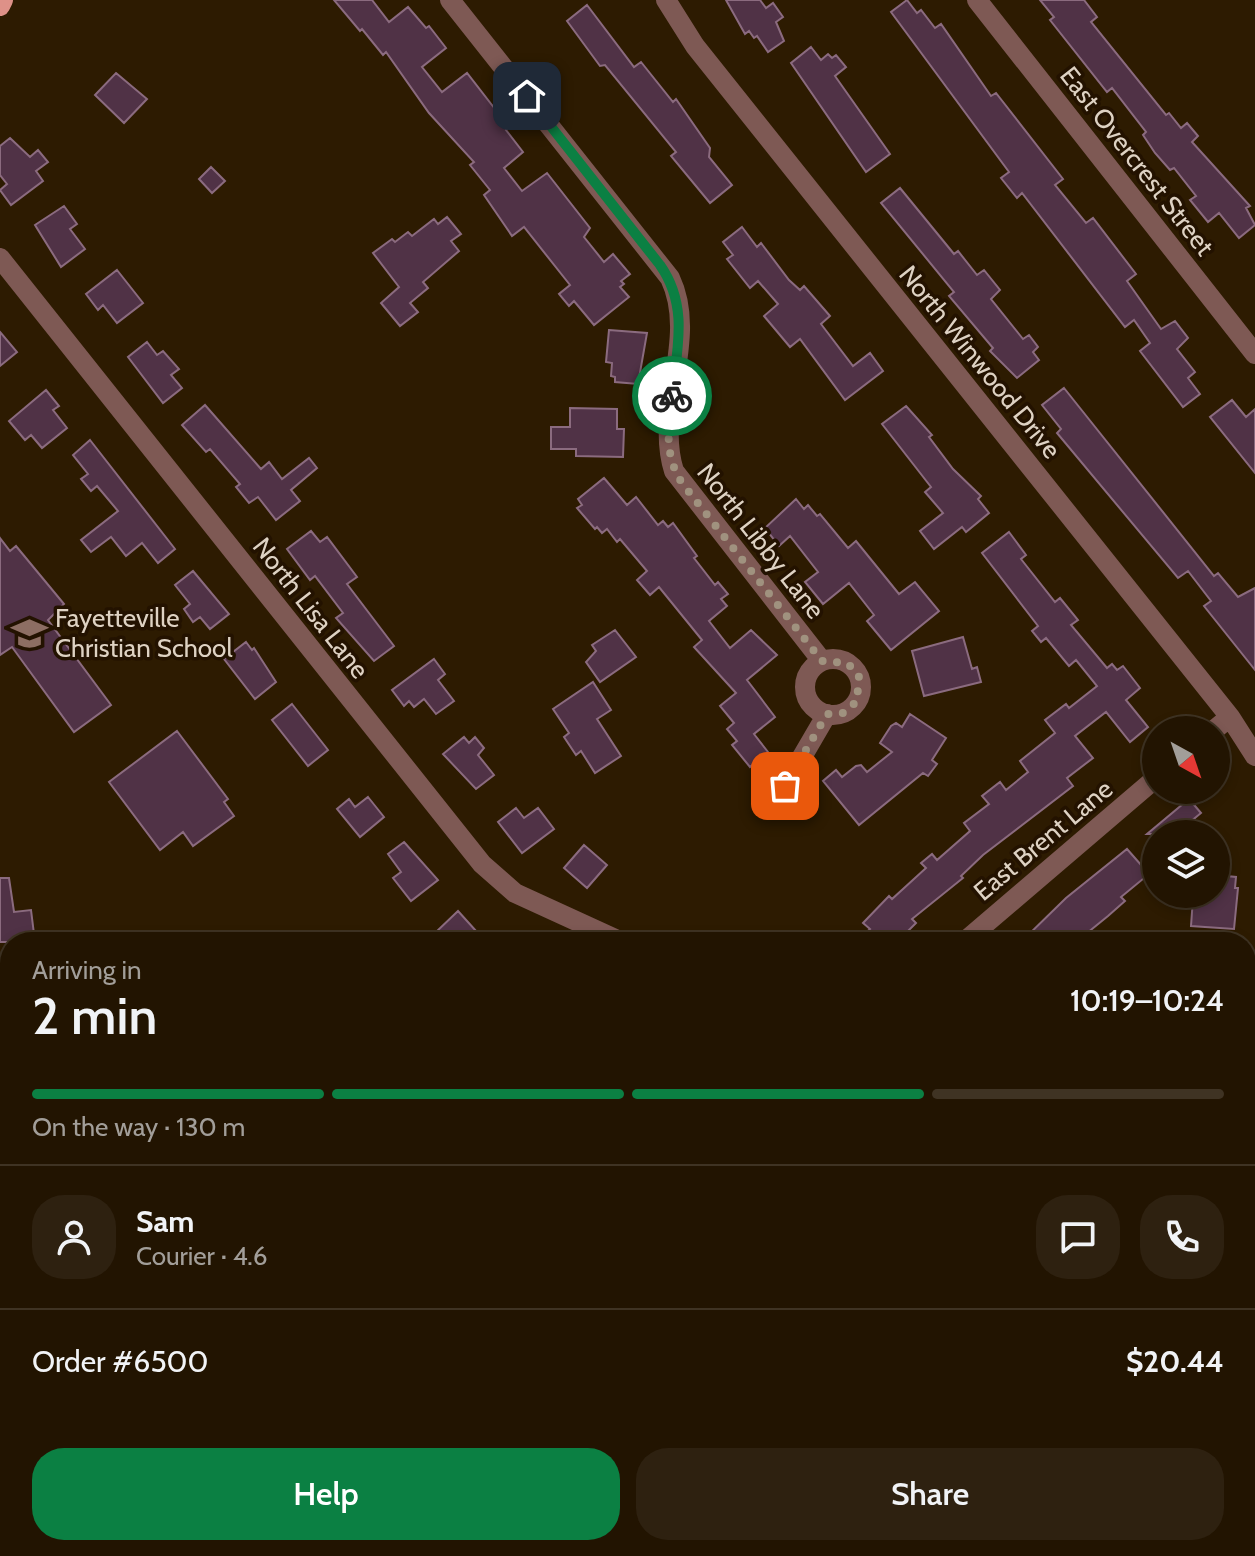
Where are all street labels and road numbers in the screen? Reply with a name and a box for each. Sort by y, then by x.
street label: East Overcrest Street [1053,60,1221,262]
street label: North Winwood Drive [892,259,1068,465]
street label: North Libby Lane [690,457,832,625]
street label: North Lisa Lane [246,531,376,685]
street label: East Brent Lane [967,773,1119,907]

